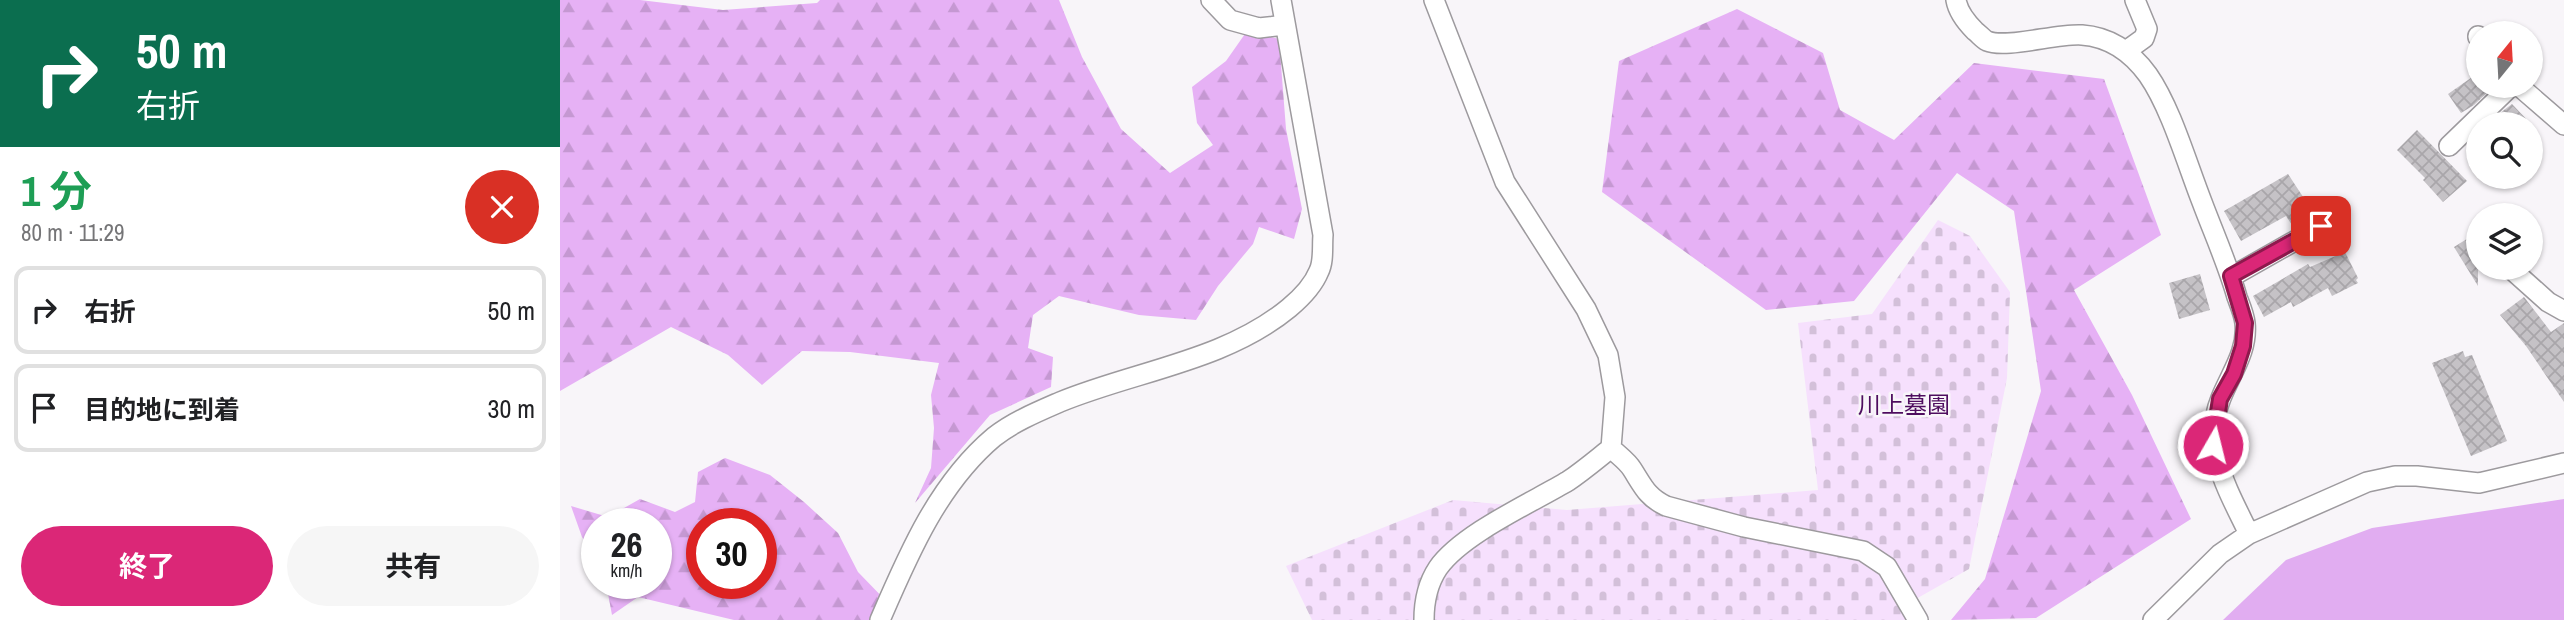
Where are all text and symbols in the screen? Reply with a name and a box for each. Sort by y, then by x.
text: 50 m [136,17,228,83]
north arrow [2466,21,2543,98]
map controls [2466,21,2543,280]
icon: right [21,28,112,119]
text: 右折 [136,84,200,127]
button: search [2466,112,2543,189]
text: 1 分 [21,163,92,219]
button: close [465,170,539,244]
pin [2291,196,2351,256]
button: layers [2466,203,2543,280]
icon: arrive [2302,207,2340,245]
text: 80 m · 11:29 [21,217,124,248]
icon: right [25,291,63,329]
text: 50 m [488,293,535,328]
text: 右折 [84,294,136,329]
icon: arrive [25,389,63,427]
park label: 川上墓園 [1858,389,1950,420]
text: 30 m [488,391,535,426]
text: 目的地に到着 [84,392,240,427]
position arrow [2176,408,2250,482]
speed limit sign: 30 [686,508,777,599]
text: 26 [611,521,642,568]
button: 終了 [21,526,273,606]
button: 共有 [287,526,539,606]
text: km/h [611,558,643,583]

